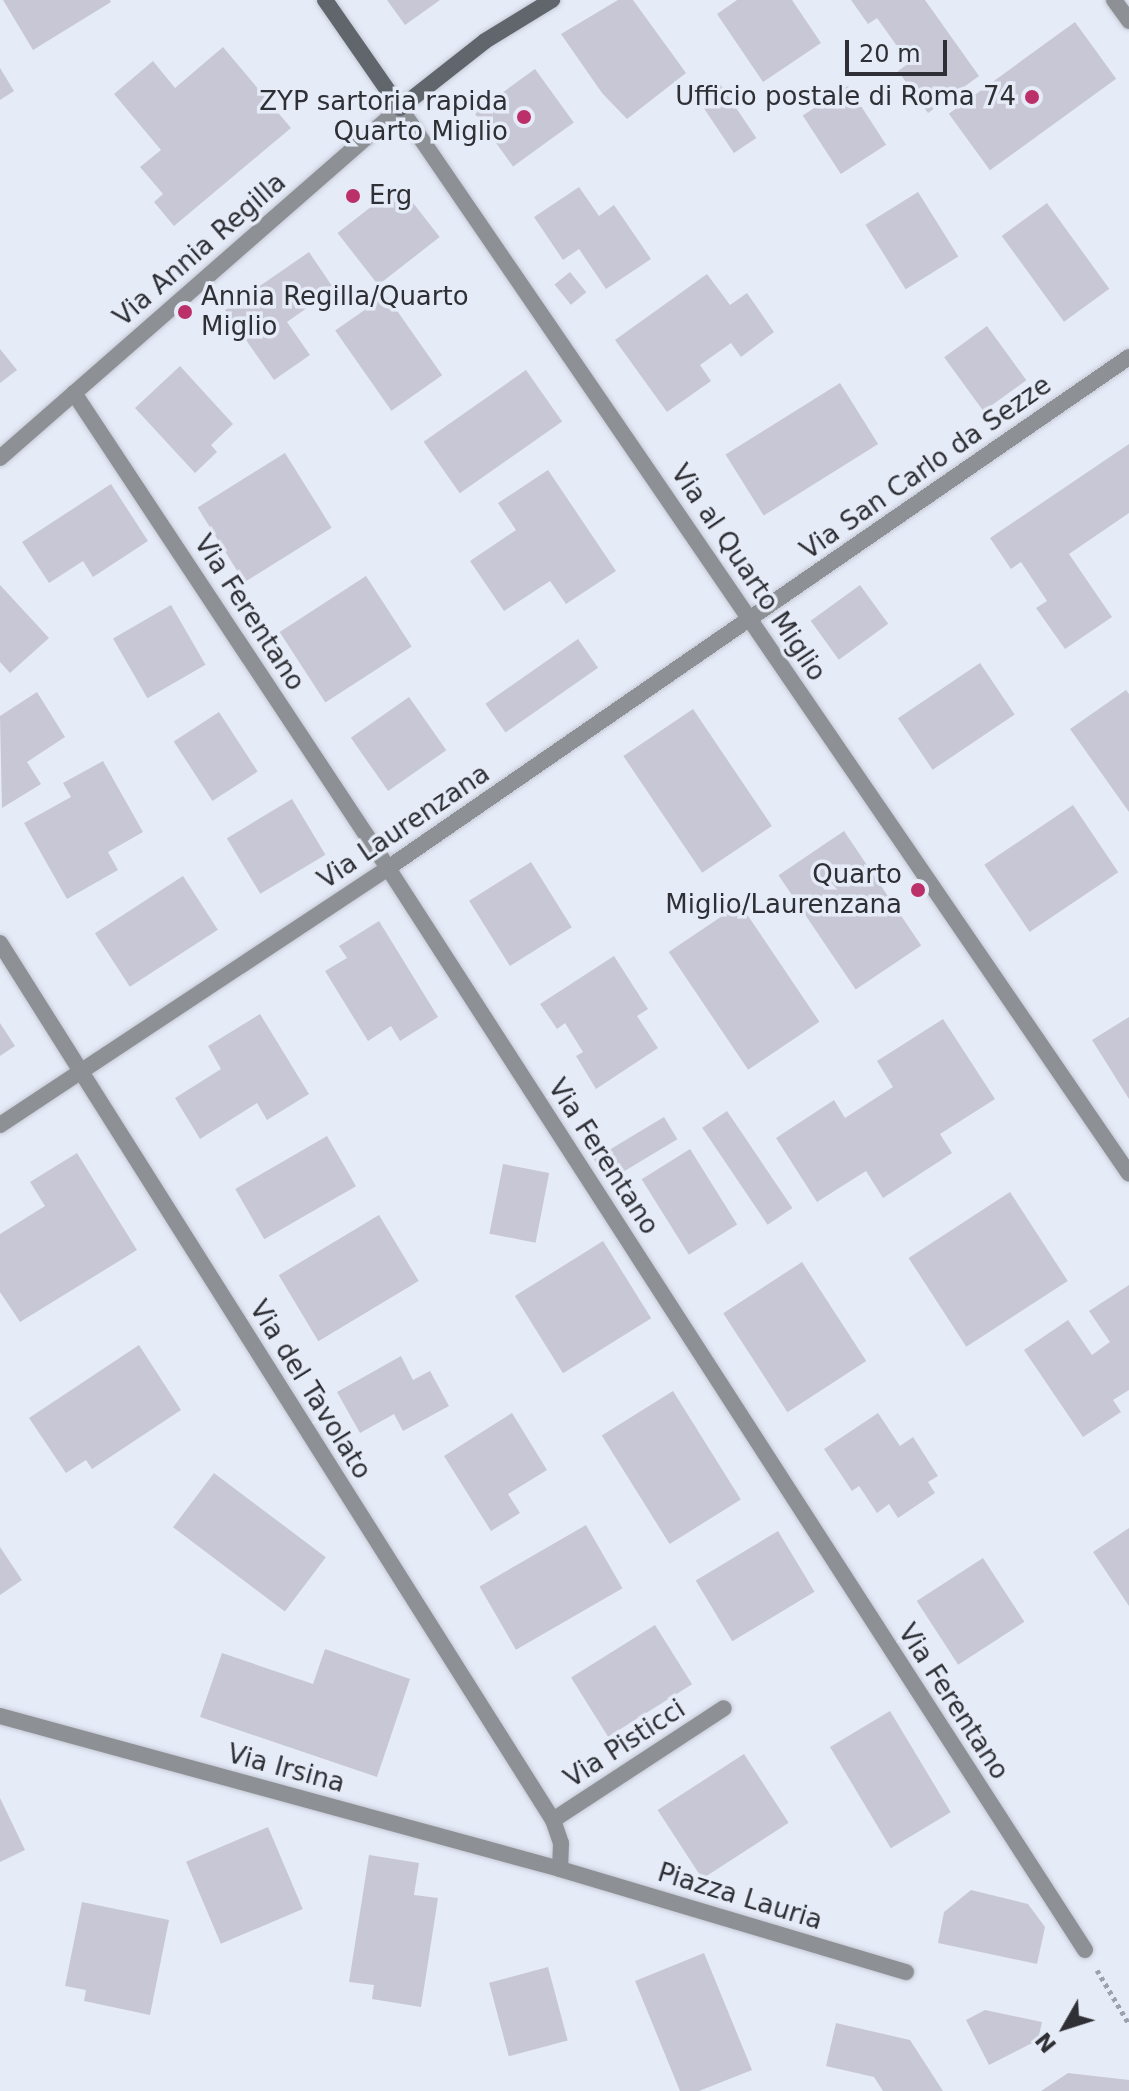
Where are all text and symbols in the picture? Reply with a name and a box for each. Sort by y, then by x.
scale bar [849,24,951,74]
text: 20 m [859,40,921,68]
place label: Ufficio postale di Roma 74 [675,81,1016,113]
place label: ZYP sartoria rapida Quarto Miglio [259,86,508,148]
marker: Ufficio postale di Roma 74 [1023,88,1041,106]
marker: ZYP sartoria rapida Quarto Miglio [515,108,533,126]
street label: Via Annia Regilla [108,167,292,333]
place label: Erg [369,180,412,212]
marker: Erg [344,187,362,205]
place label: Annia Regilla/Quarto Miglio [201,281,469,342]
marker: Annia Regilla/Quarto Miglio [176,303,194,321]
street label: Via San Carlo da Sezze [795,370,1057,566]
street label: Via al Quarto Miglio [664,459,832,687]
street label: Via Ferentano [187,529,311,697]
street label: Via Laurenzana [312,758,496,896]
place label: Quarto Miglio/Laurenzana [665,859,902,920]
marker: Quarto Miglio/Laurenzana [909,881,927,899]
street label: Via Ferentano [541,1073,665,1241]
street label: Via del Tavolato [243,1295,377,1485]
street label: Via Ferentano [891,1618,1015,1786]
street label: Via Pisticci [559,1693,691,1795]
street label: Via Irsina [224,1738,348,1800]
street label: Piazza Lauria [654,1857,826,1937]
north arrow [1025,1987,1105,2067]
text: N [1030,2027,1061,2057]

